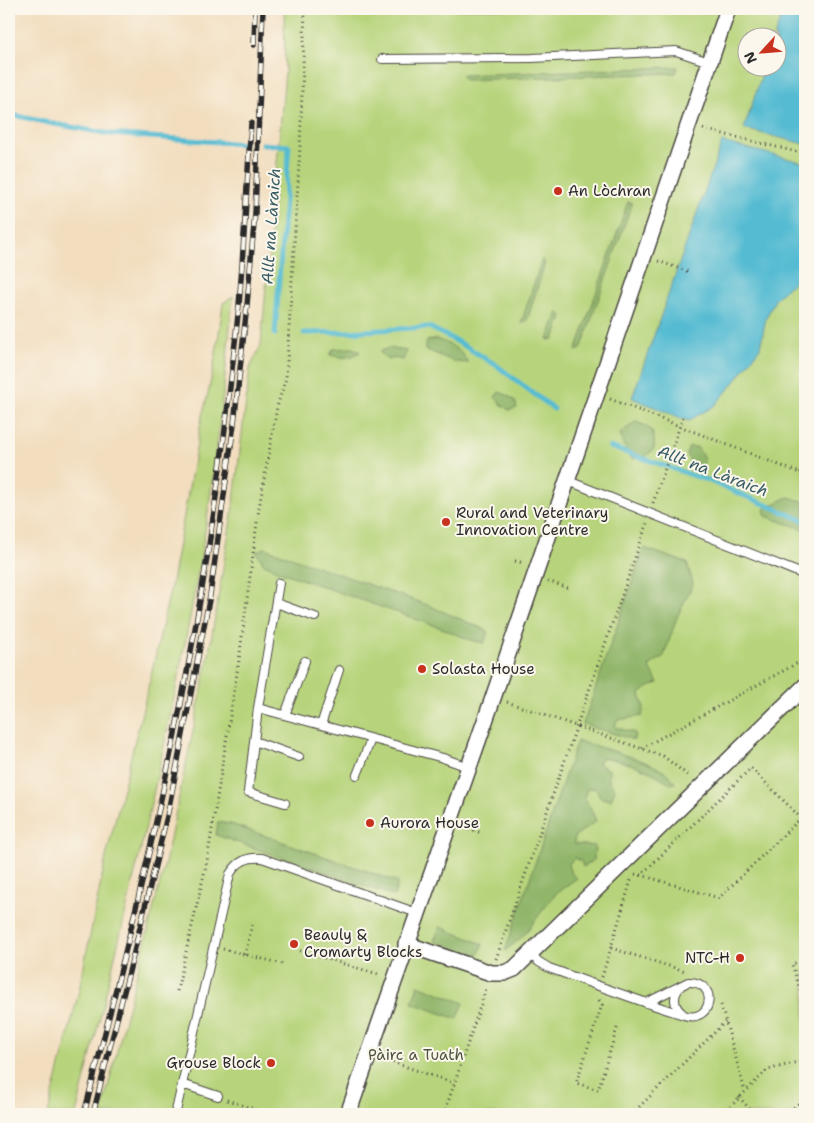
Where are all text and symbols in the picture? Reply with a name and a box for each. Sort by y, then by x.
north arrow [736,28,786,78]
text: N [740,49,761,67]
water label: Allt na Làraich [256,167,286,285]
place label: An Lòchran [568,181,651,201]
marker: An Lòchran [552,185,564,197]
water label: Allt na Làraich [655,440,771,502]
place label: Rural and Veterinary Innovation Centre [456,503,608,540]
marker: Rural and Veterinary Innovation Centre [440,516,452,528]
place label: Solasta House [432,659,535,679]
marker: Solasta House [416,663,428,675]
place label: Aurora House [380,813,479,833]
marker: Aurora House [364,817,376,829]
place label: Beauly & Cromarty Blocks [304,925,422,962]
marker: Beauly & Cromarty Blocks [288,938,300,950]
place label: NTC-H [685,948,730,968]
marker: NTC-H [734,952,746,964]
park label: Pàirc a Tuath [368,1045,464,1065]
place label: Grouse Block [166,1053,261,1073]
marker: Grouse Block [265,1057,277,1069]

